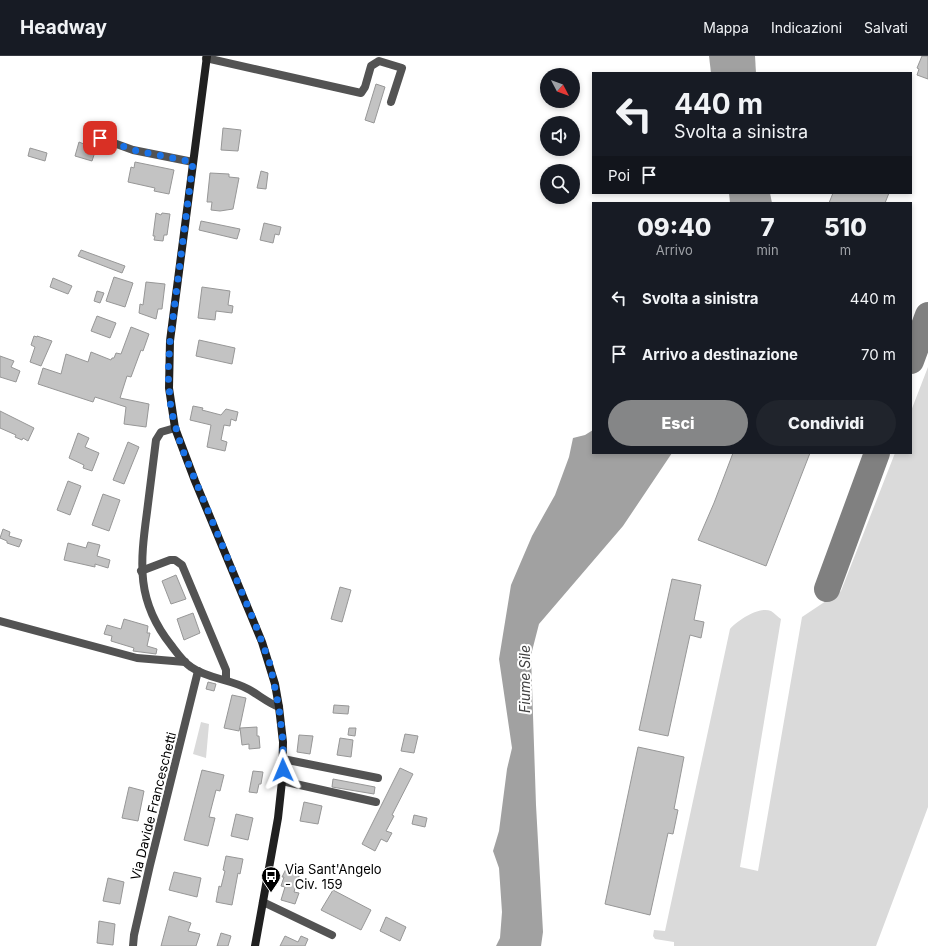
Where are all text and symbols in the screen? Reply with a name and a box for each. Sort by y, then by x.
text: Headway [20,16,107,39]
text: Mappa [703,19,749,36]
text: Indicazioni [771,19,842,36]
text: Salvati [864,19,908,36]
north arrow [540,68,580,108]
map controls [540,68,580,204]
text: 440 m [674,87,763,121]
icon: left [608,88,660,140]
button: sound [540,116,580,156]
pin [83,121,117,155]
text: Svolta a sinistra [674,121,808,142]
icon: arrive [89,127,111,149]
button: search [540,164,580,204]
icon: arrive [638,164,660,186]
text: Poi [608,166,630,185]
text: 09:40 [637,213,711,242]
text: 7 [761,213,775,242]
text: 510 [824,213,867,242]
text: Arrivo [656,242,693,258]
text: min [756,242,779,258]
text: m [840,242,851,258]
icon: left [608,287,630,309]
text: Svolta a sinistra [642,289,759,308]
text: 440 m [850,289,896,308]
icon: arrive [608,343,630,365]
text: Arrivo a destinazione [642,345,798,364]
text: 70 m [861,345,896,364]
button: Esci [608,400,748,446]
button: Condividi [756,400,896,446]
water label: Fiume Sile [516,645,533,713]
street label: Via Davide Franceschetti [127,730,179,882]
position arrow [262,749,304,791]
place label: Via Sant'Angelo - Civ. 159 [285,861,382,892]
bus stop icon: Via Sant'Angelo - Civ. 159 [260,865,282,893]

